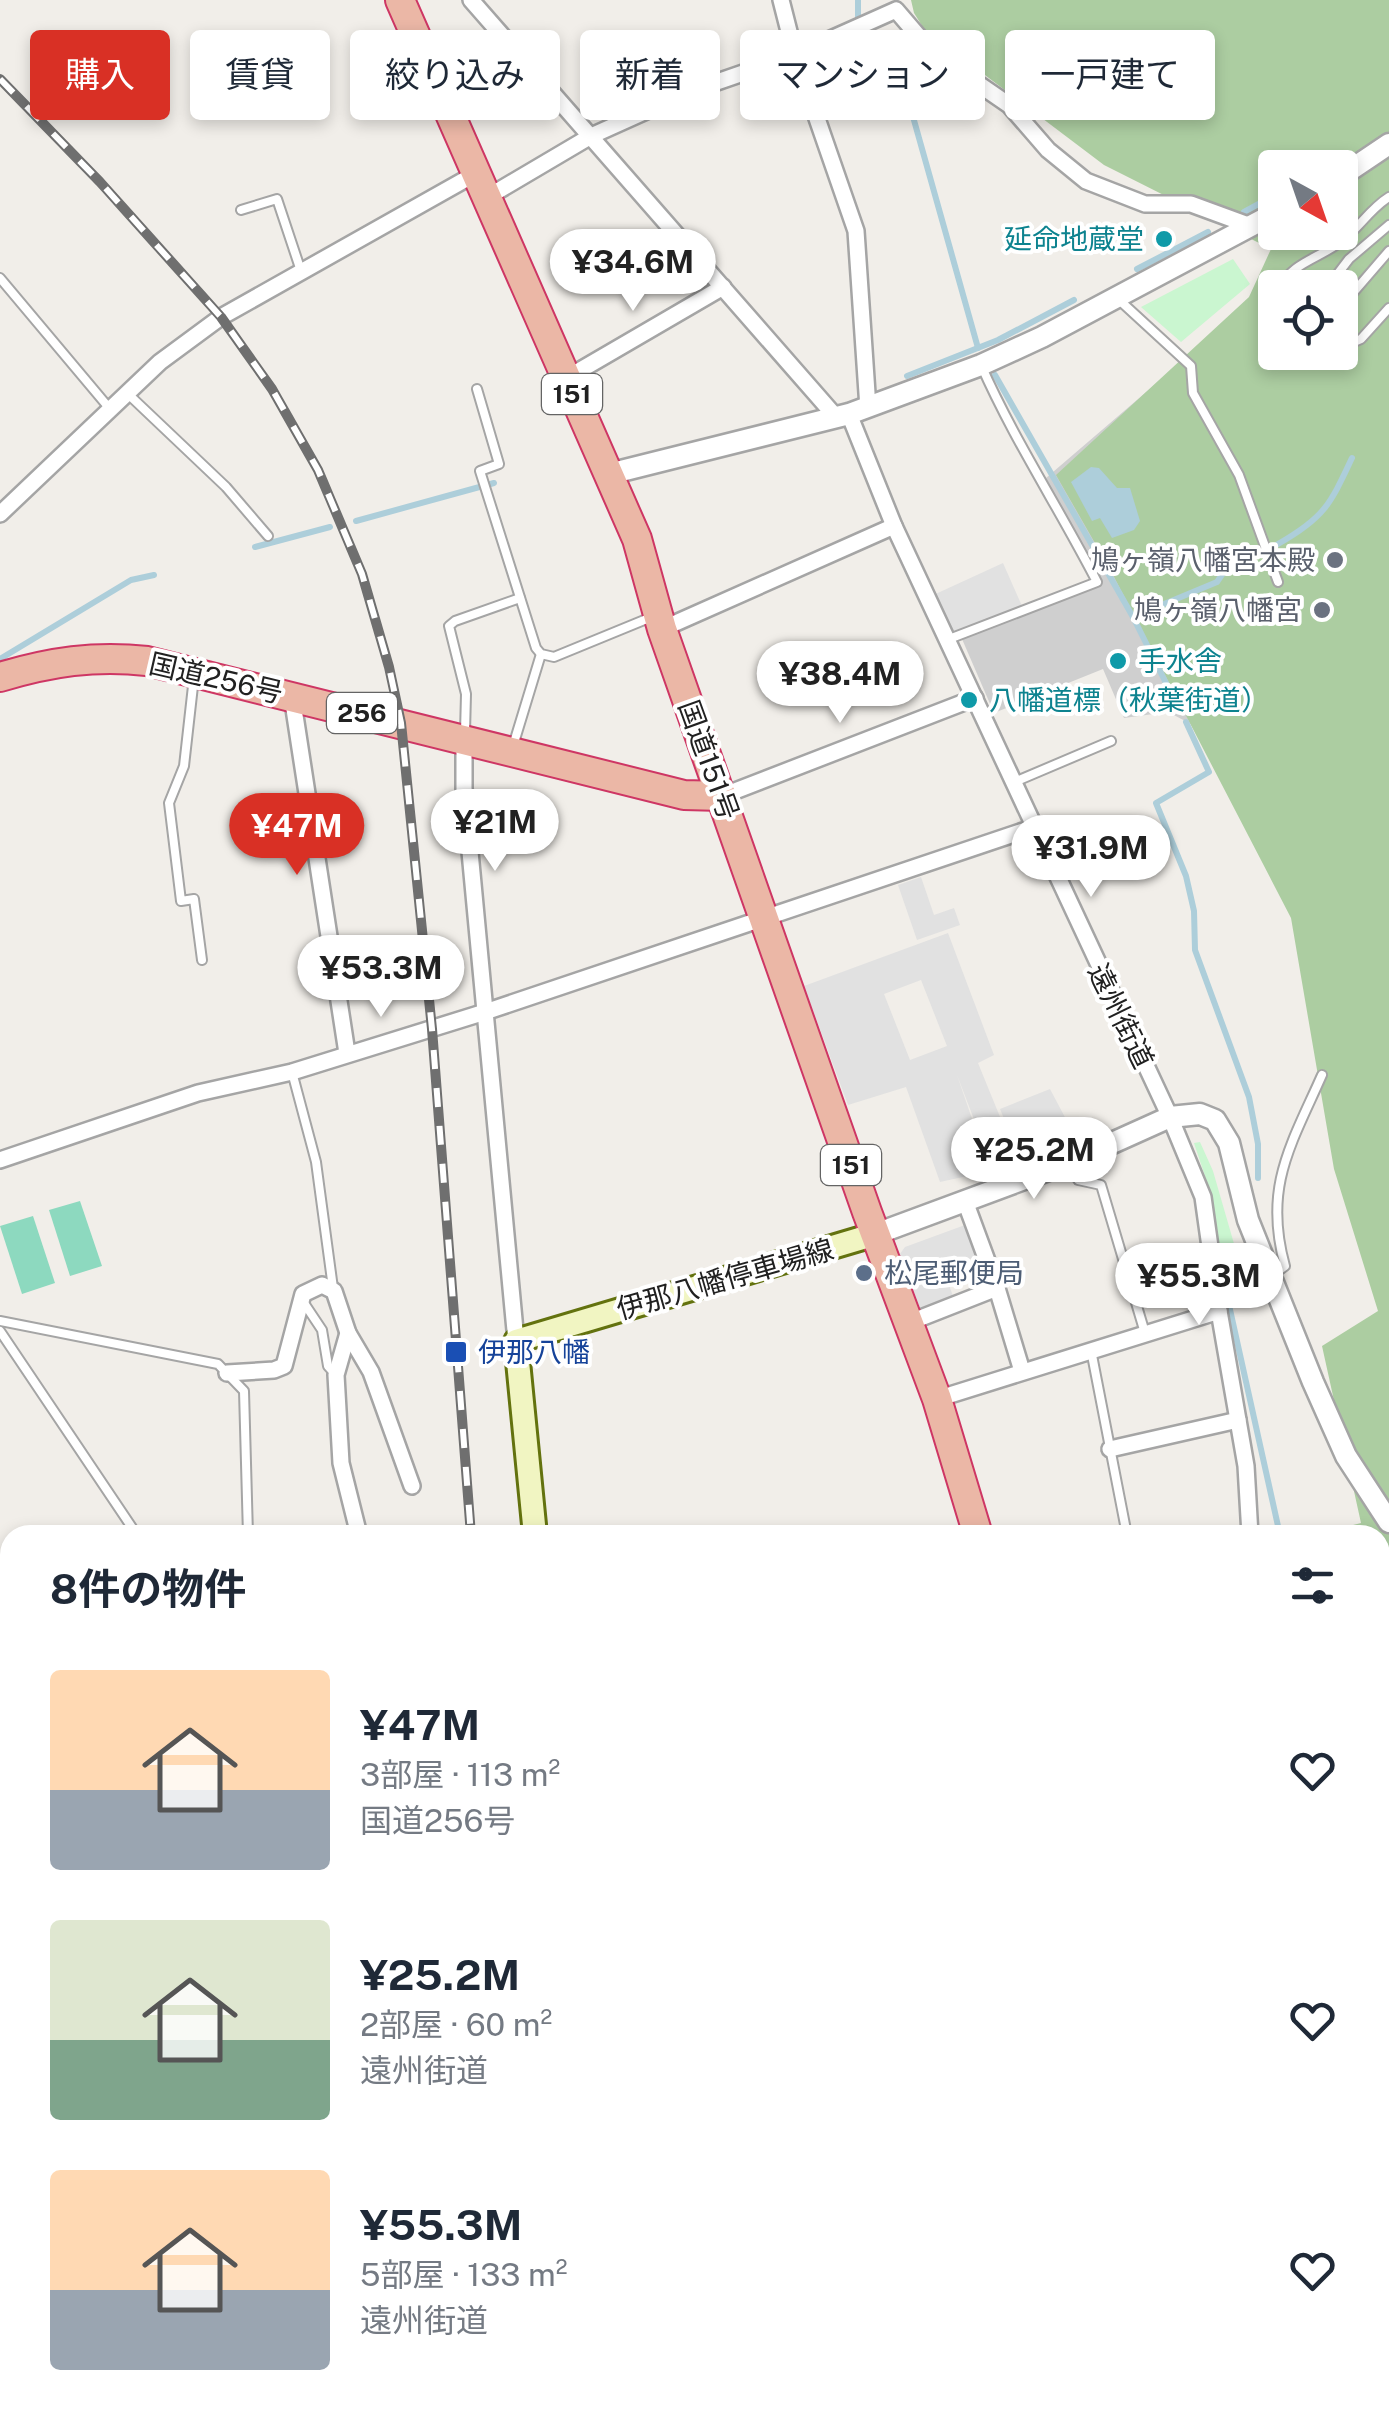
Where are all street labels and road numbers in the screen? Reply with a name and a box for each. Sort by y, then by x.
road number: 151 [542,374,602,414]
street label: 国道256号 [146,646,286,709]
road number: 256 [327,693,397,733]
street label: 国道151号 [673,696,746,824]
street label: 遠州街道 [1082,958,1161,1073]
road number: 151 [821,1145,881,1185]
street label: 伊那八幡停車場線 [613,1232,837,1325]

